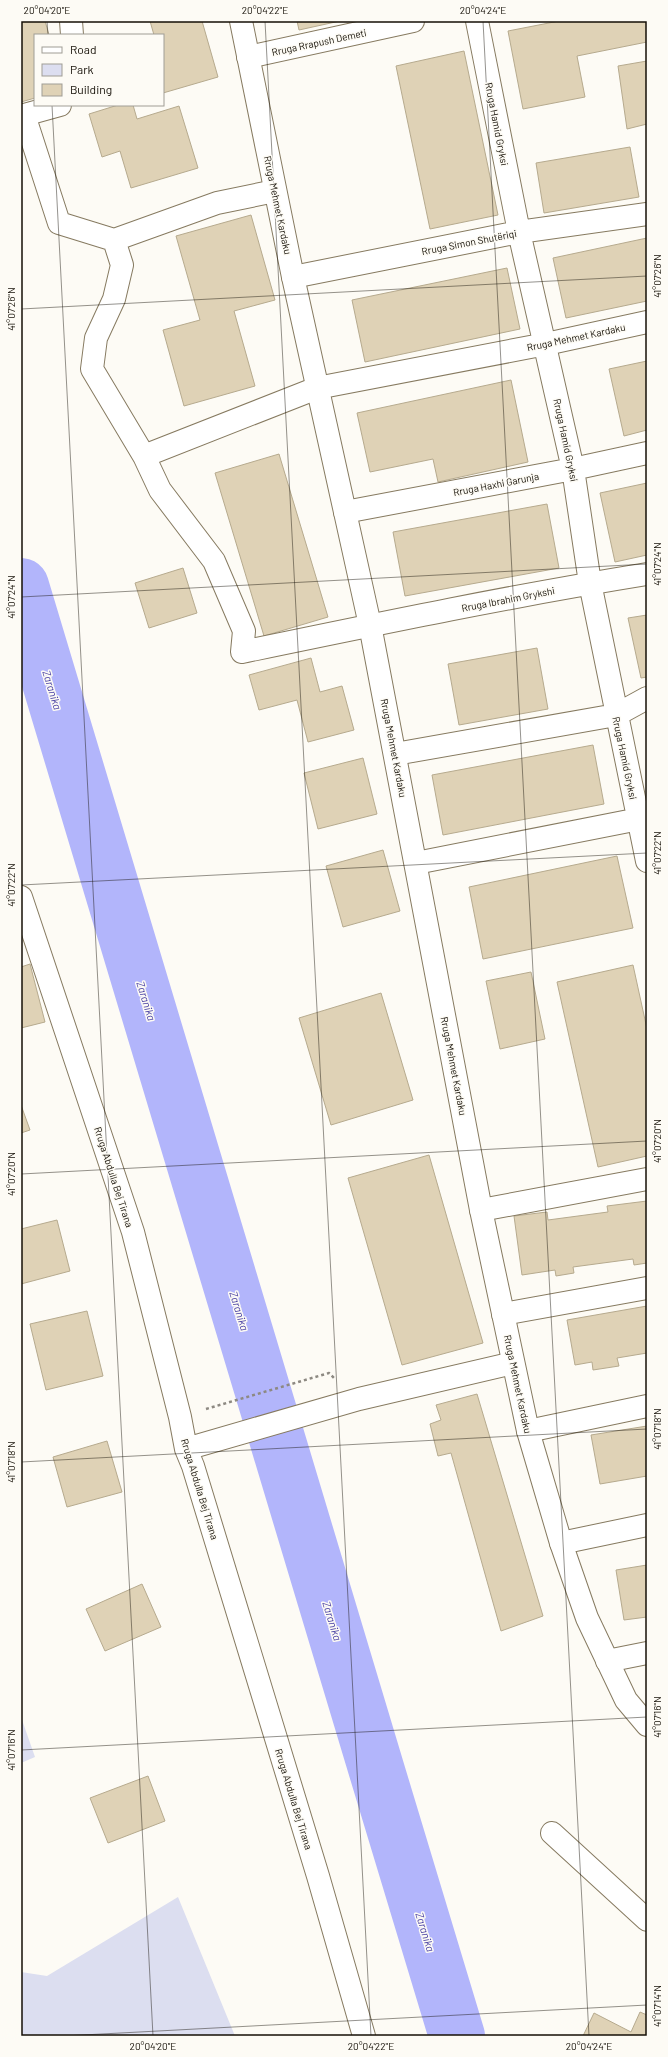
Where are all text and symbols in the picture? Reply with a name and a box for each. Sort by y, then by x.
text: 20°04'20"E [24,4,70,16]
text: 20°04'22"E [242,4,288,16]
text: 20°04'24"E [460,4,506,16]
street label: Rruga Rrapush Demeti [270,26,368,58]
legend [34,34,164,106]
text: Road [70,42,97,56]
text: Park [70,62,94,76]
street label: Rruga Hamid Gryksi [483,81,511,167]
text: Building [70,82,112,96]
street label: Rruga Mehmet Kardaku [262,155,294,255]
street label: Rruga Simon Shutëriqi [420,227,518,257]
text: 41°07'26"N [651,254,663,298]
text: 41°07'26"N [5,287,17,331]
street label: Rruga Mehmet Kardaku [526,321,626,353]
street label: Rruga Hamid Gryksi [551,397,581,483]
street label: Rruga Haxhi Garunja [452,470,540,498]
text: 41°07'24"N [651,542,663,586]
text: 41°07'24"N [5,575,17,619]
street label: Rruga Ibrahim Grykshi [460,584,556,614]
water label: Zaranika [40,668,65,711]
street label: Rruga Mehmet Kardaku [379,698,409,798]
street label: Rruga Hamid Gryksi [610,715,640,801]
text: 41°07'22"N [651,831,663,875]
text: 41°07'22"N [5,863,17,907]
water label: Zaranika [134,979,159,1022]
street label: Rruga Mehmet Kardaku [439,1016,469,1116]
text: 41°07'20"N [651,1119,663,1163]
street label: Rruga Abdulla Bej Tirana [92,1125,136,1229]
text: 41°07'20"N [5,1152,17,1196]
water label: Zaranika [227,1289,252,1332]
street label: Rruga Mehmet Kardaku [502,1334,534,1434]
text: 41°07'18"N [651,1408,663,1450]
street label: Rruga Abdulla Bej Tirana [179,1437,221,1541]
text: 41°07'18"N [5,1441,17,1483]
water label: Zaranika [320,1599,345,1642]
text: 41°07'16"N [651,1696,663,1738]
text: 41°07'16"N [5,1729,17,1771]
street label: Rruga Abdulla Bej Tirana [273,1747,315,1851]
water label: Zaranika [413,1910,438,1953]
text: 41°07'14"N [651,1985,663,2027]
text: 20°04'20"E [130,2040,176,2052]
text: 20°04'22"E [348,2040,394,2052]
text: 20°04'24"E [566,2040,612,2052]

